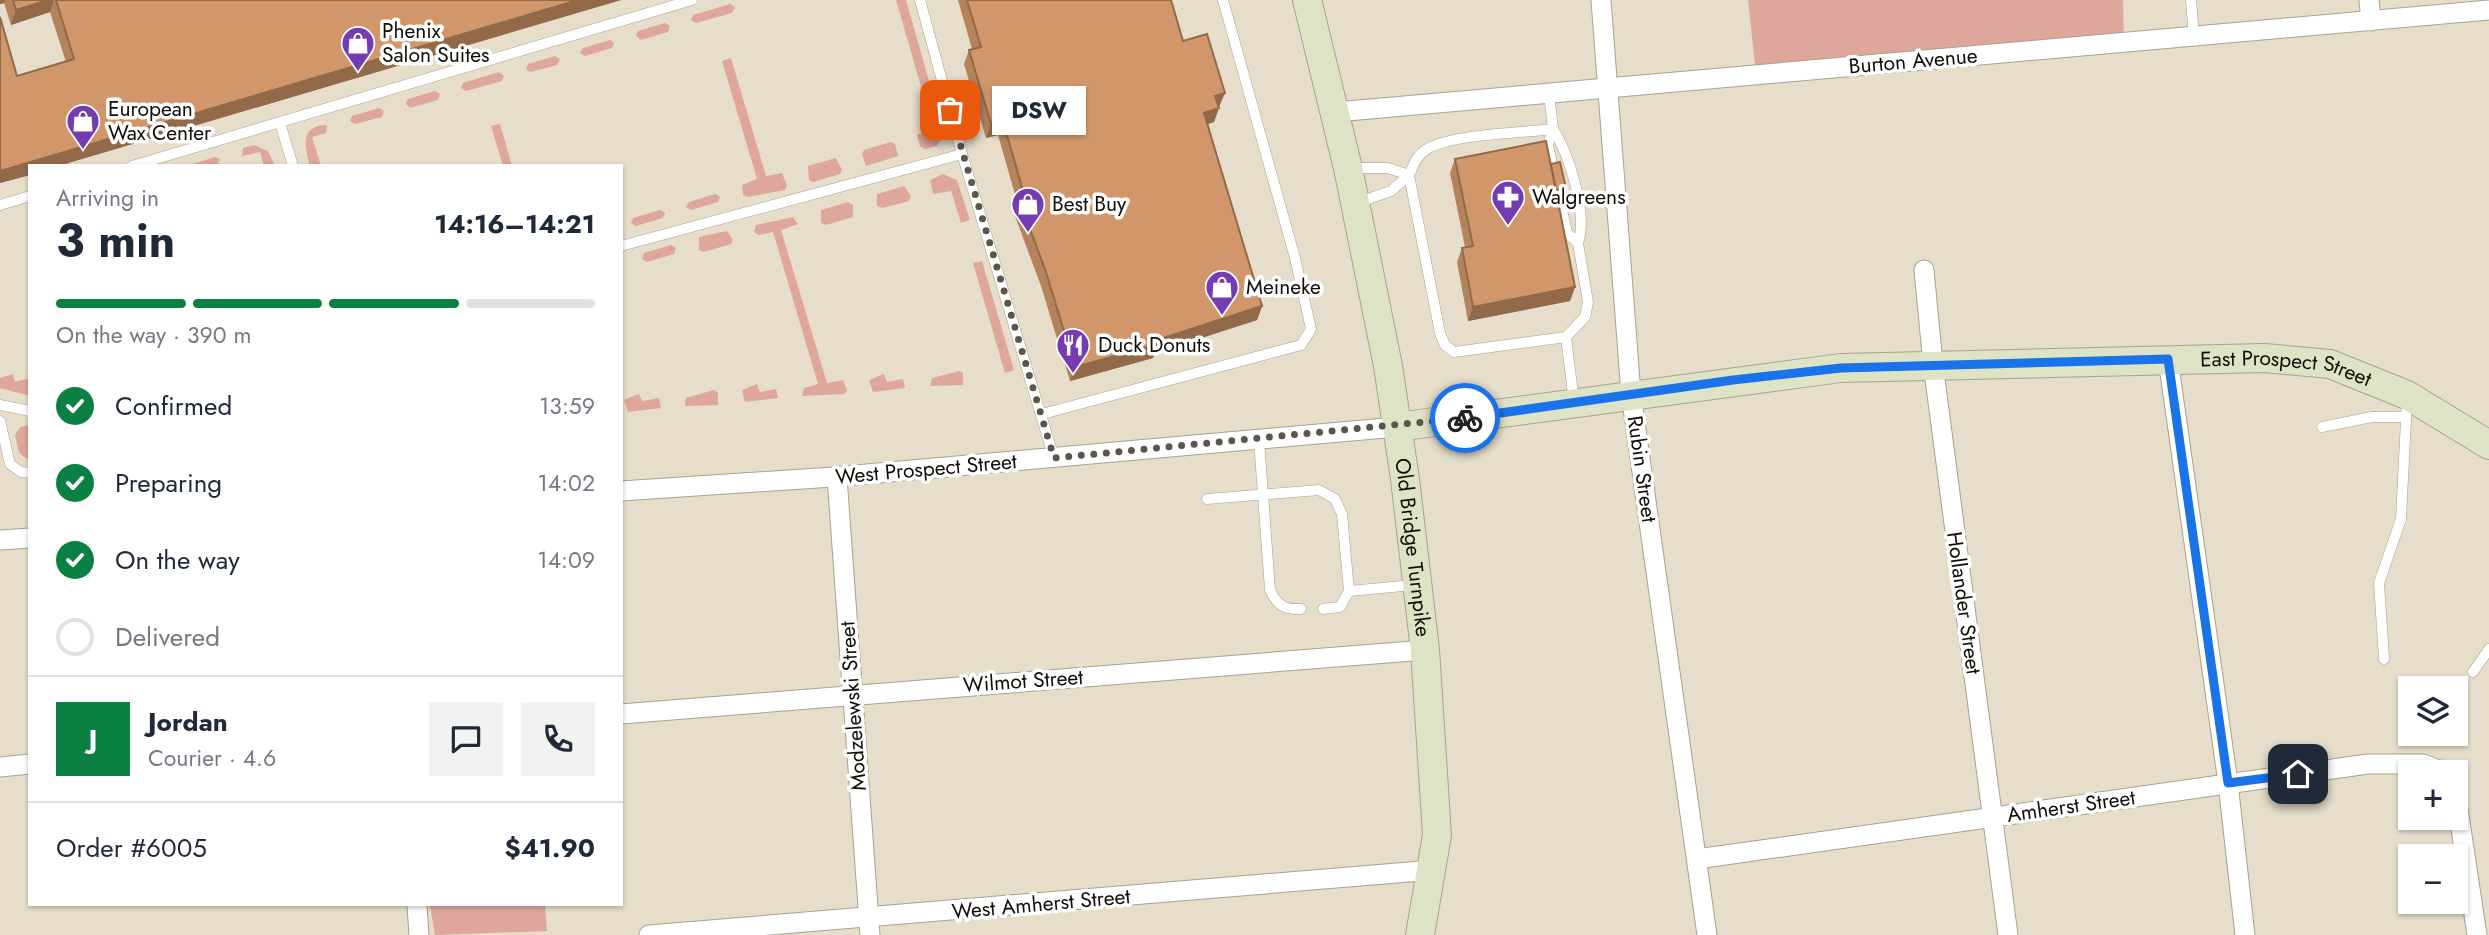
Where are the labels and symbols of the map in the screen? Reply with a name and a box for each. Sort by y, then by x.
place label: Phenix Salon Suites [382,16,490,70]
shop icon: Phenix Salon Suites [339,24,377,73]
street label: Burton Avenue [1847,40,1979,82]
pin [920,80,980,140]
callout: DSW [992,86,1086,134]
place label: European Wax Center [108,94,212,148]
shop icon: European Wax Center [64,102,102,151]
pharmacy icon: Walgreens [1489,178,1527,227]
place label: Walgreens [1532,182,1626,212]
shop icon: Best Buy [1009,185,1047,234]
place label: Best Buy [1052,189,1127,219]
shop icon: Meineke [1203,268,1241,317]
place label: Meineke [1246,272,1321,302]
restaurant icon: Duck Donuts [1054,326,1092,375]
place label: Duck Donuts [1098,330,1210,360]
street label: East Prospect Street [2200,343,2376,394]
courier [1430,383,1500,453]
street label: Rubin Street [1620,414,1664,524]
street label: West Prospect Street [834,446,1018,492]
street label: Old Bridge Turnpike [1387,456,1438,639]
street label: Hollander Street [1939,530,1989,676]
street label: Modzelewski Street [832,620,874,792]
street label: Wilmot Street [962,662,1084,700]
pin [2268,744,2328,804]
street label: Amherst Street [2005,782,2137,830]
street label: West Amherst Street [951,881,1131,927]

